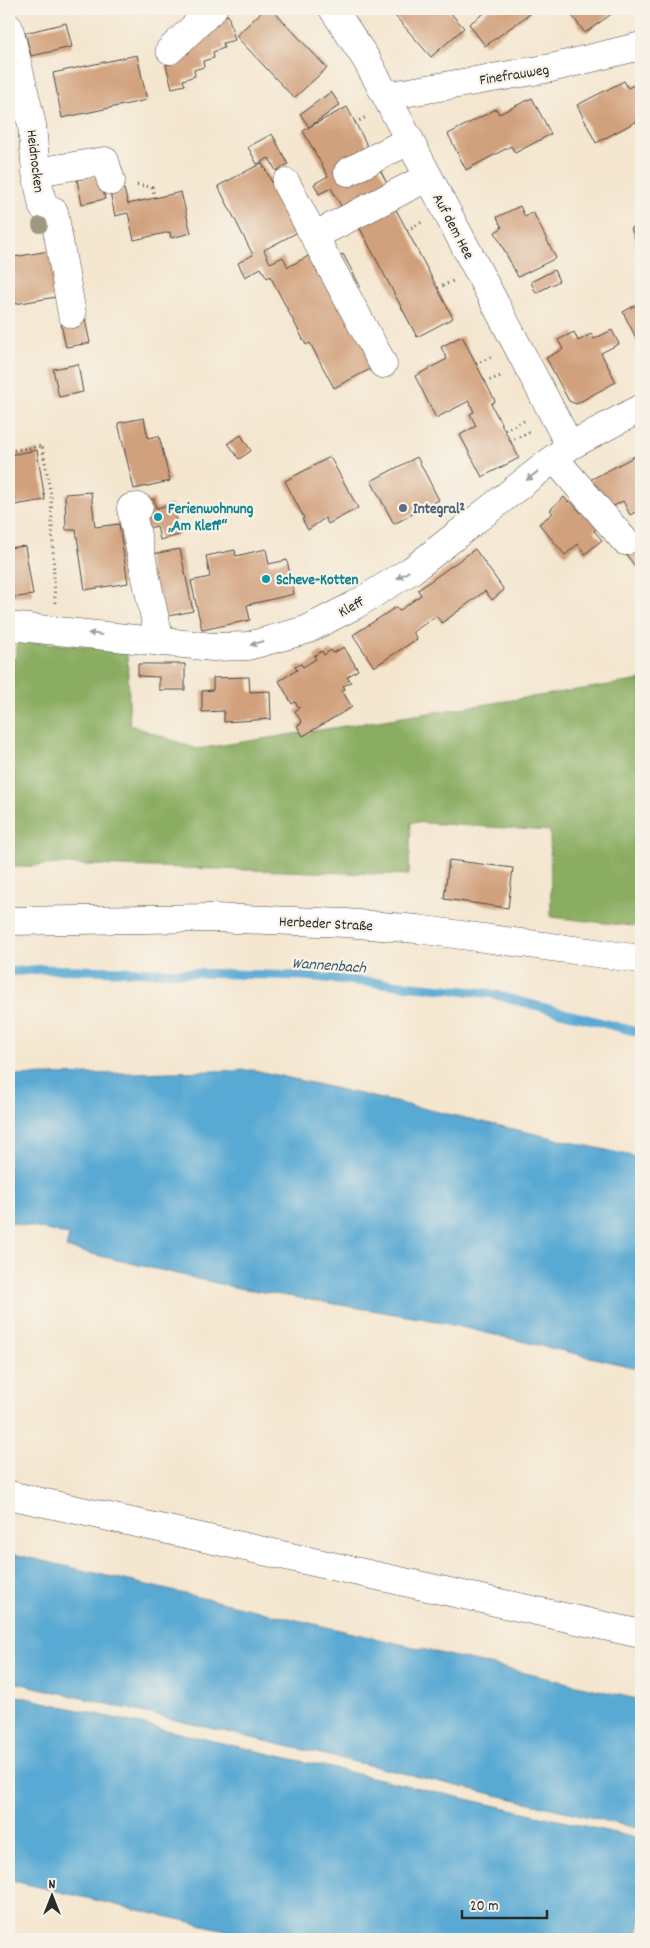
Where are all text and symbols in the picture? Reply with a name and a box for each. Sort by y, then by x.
street label: Finefrauweg [478,60,551,92]
street label: Heidnocken [19,128,49,194]
street label: Auf dem Hee [426,190,479,264]
one-way arrow [526,471,539,482]
place label: Ferienwohnung „Am Kleff“ [168,499,254,538]
place label: Integral² [413,499,465,521]
marker: Integral² [397,502,409,514]
marker: Ferienwohnung „Am Kleff“ [152,511,164,523]
place label: Scheve-Kotten [276,570,358,592]
one-way arrow [397,571,410,580]
marker: Scheve-Kotten [260,573,272,585]
street label: Kleff [335,592,369,624]
one-way arrow [87,630,103,638]
one-way arrow [249,639,264,647]
street label: Herbeder Straße [278,912,374,938]
water label: Wannenbach [291,952,367,981]
north arrow [28,1870,78,1920]
text: N [49,1875,56,1895]
scale bar [462,1888,548,1920]
text: 20 m [470,1896,498,1918]

